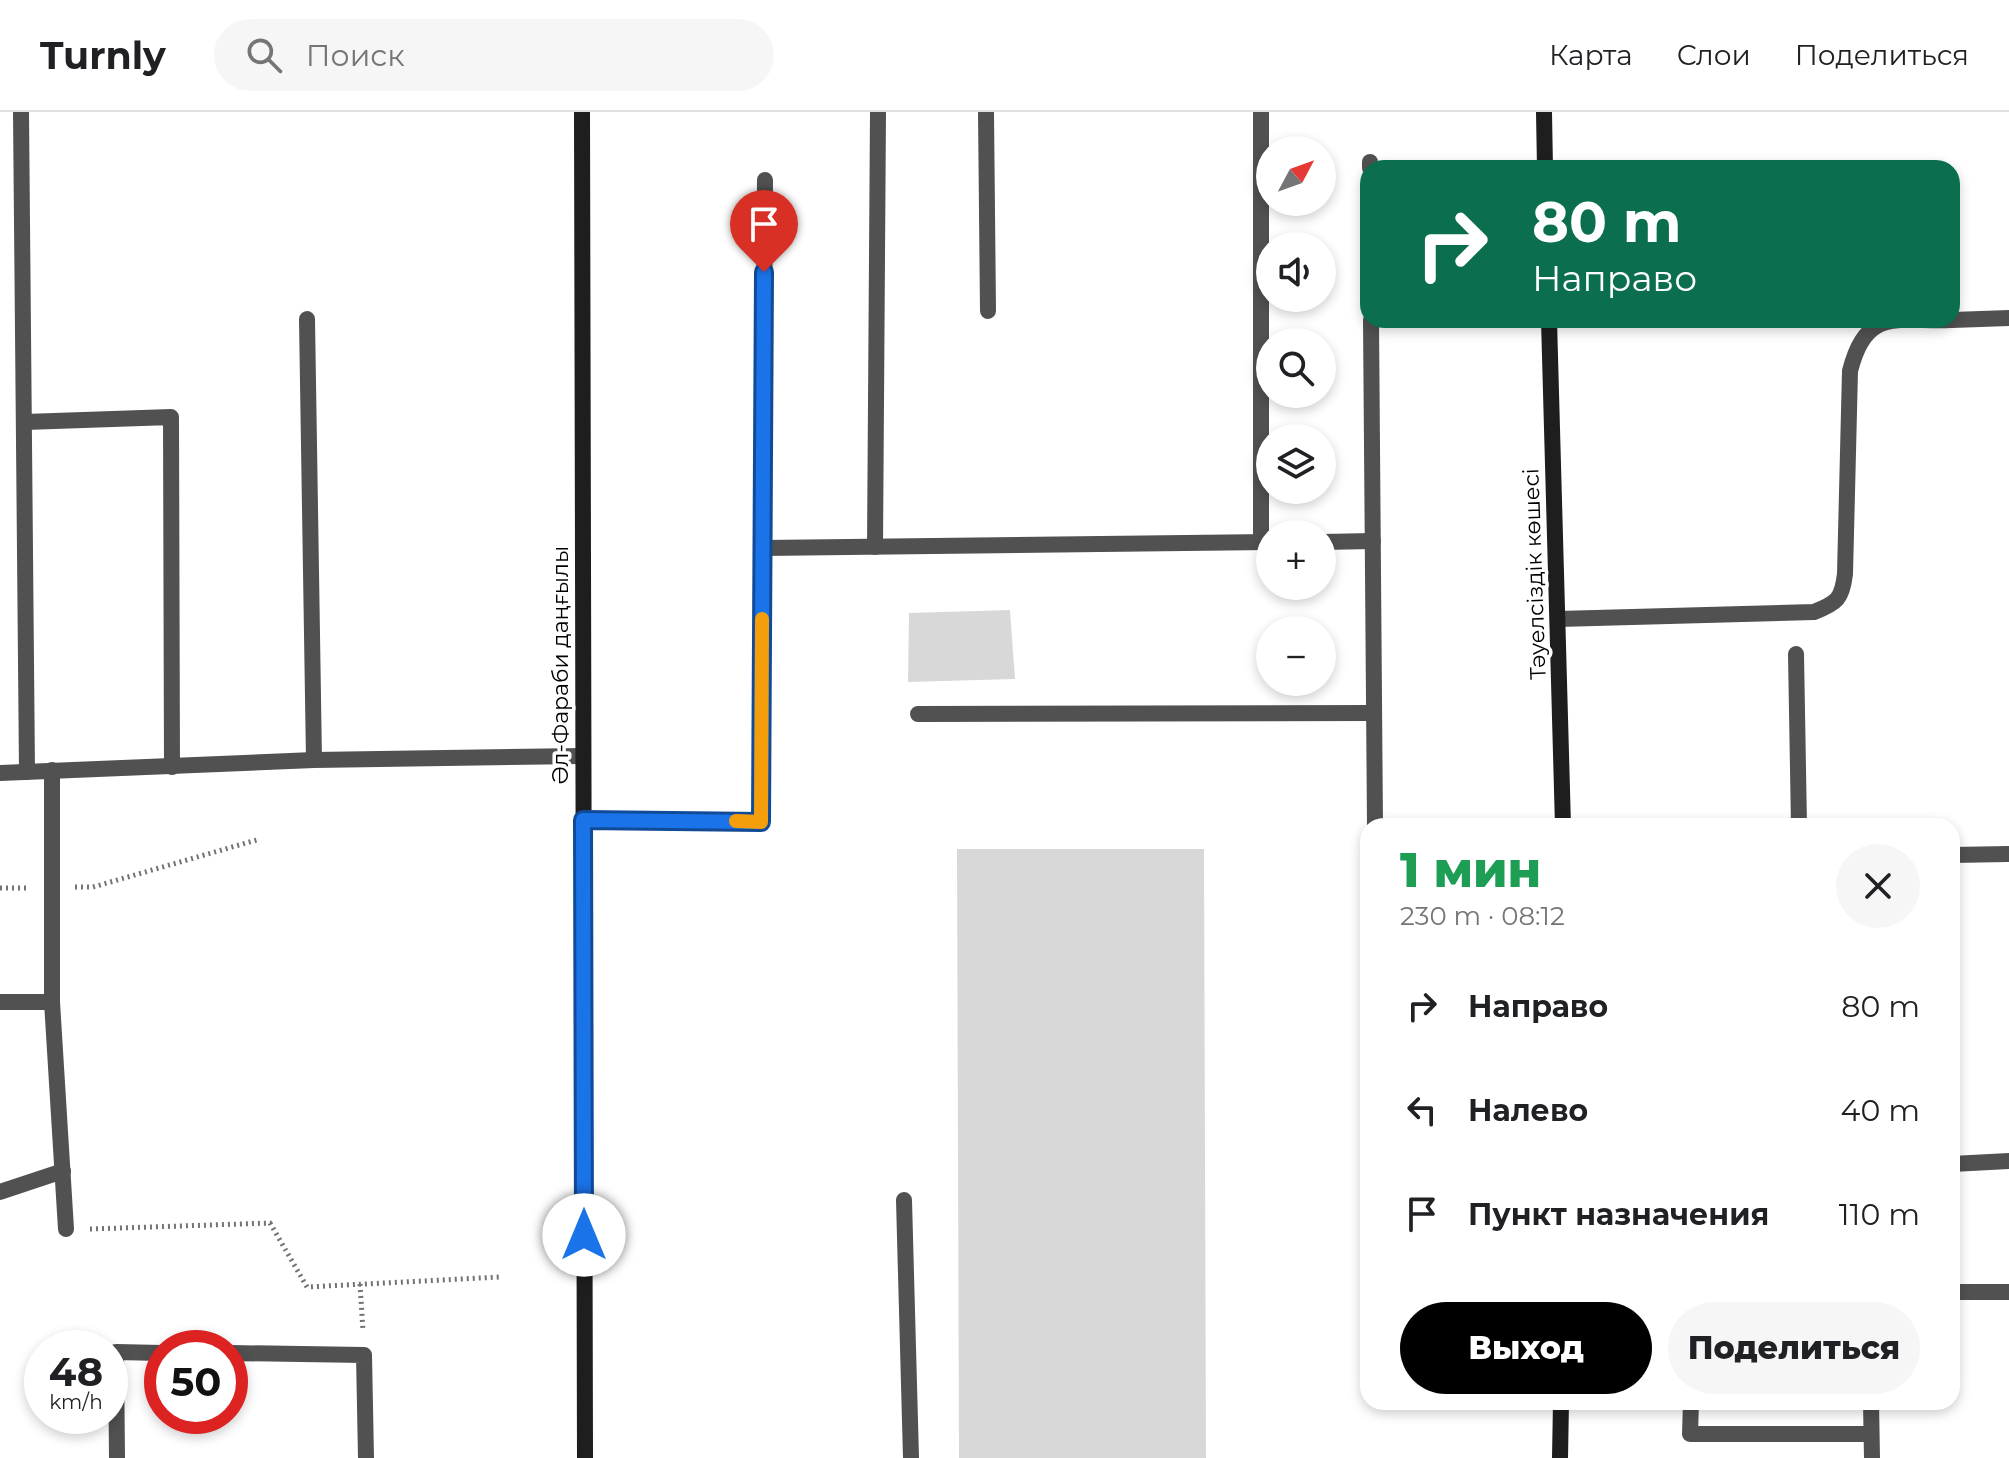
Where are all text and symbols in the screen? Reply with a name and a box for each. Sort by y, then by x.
search box [214,19,774,91]
text: Turnly [40,32,166,79]
icon: search [242,33,286,77]
text: Поиск [306,37,405,74]
text: Карта [1549,38,1633,72]
text: Слои [1677,38,1751,72]
text: Поделиться [1795,38,1969,72]
north arrow [1256,136,1336,216]
map controls [1256,136,1336,696]
text: 80 m [1532,188,1682,256]
pin [730,190,798,272]
icon: right [1400,192,1504,296]
icon: arrive [742,202,786,246]
button: sound [1256,232,1336,312]
text: Направо [1532,256,1697,300]
button: search [1256,328,1336,408]
button: layers [1256,424,1336,504]
street label: Тәуелсіздік көшесі [1517,468,1552,680]
button: + [1256,520,1336,600]
street label: Әл-Фараби даңғылы [547,546,574,784]
button: − [1256,616,1336,696]
text: 1 мин [1400,841,1541,899]
button: close [1836,844,1920,928]
text: 230 m · 08:12 [1400,900,1565,932]
icon: right [1400,984,1444,1028]
text: Направо [1468,988,1608,1025]
text: 80 m [1841,988,1920,1025]
icon: left [1400,1088,1444,1132]
text: Налево [1468,1092,1588,1129]
text: 40 m [1841,1092,1920,1129]
icon: arrive [1400,1192,1444,1236]
position arrow [542,1193,626,1277]
text: Пункт назначения [1468,1196,1769,1233]
text: 110 m [1839,1196,1920,1233]
button: Выход [1400,1302,1652,1394]
button: Поделиться [1668,1302,1920,1394]
speed limit sign: 50 [144,1330,248,1434]
text: 48 [49,1347,103,1396]
text: km/h [49,1390,103,1414]

